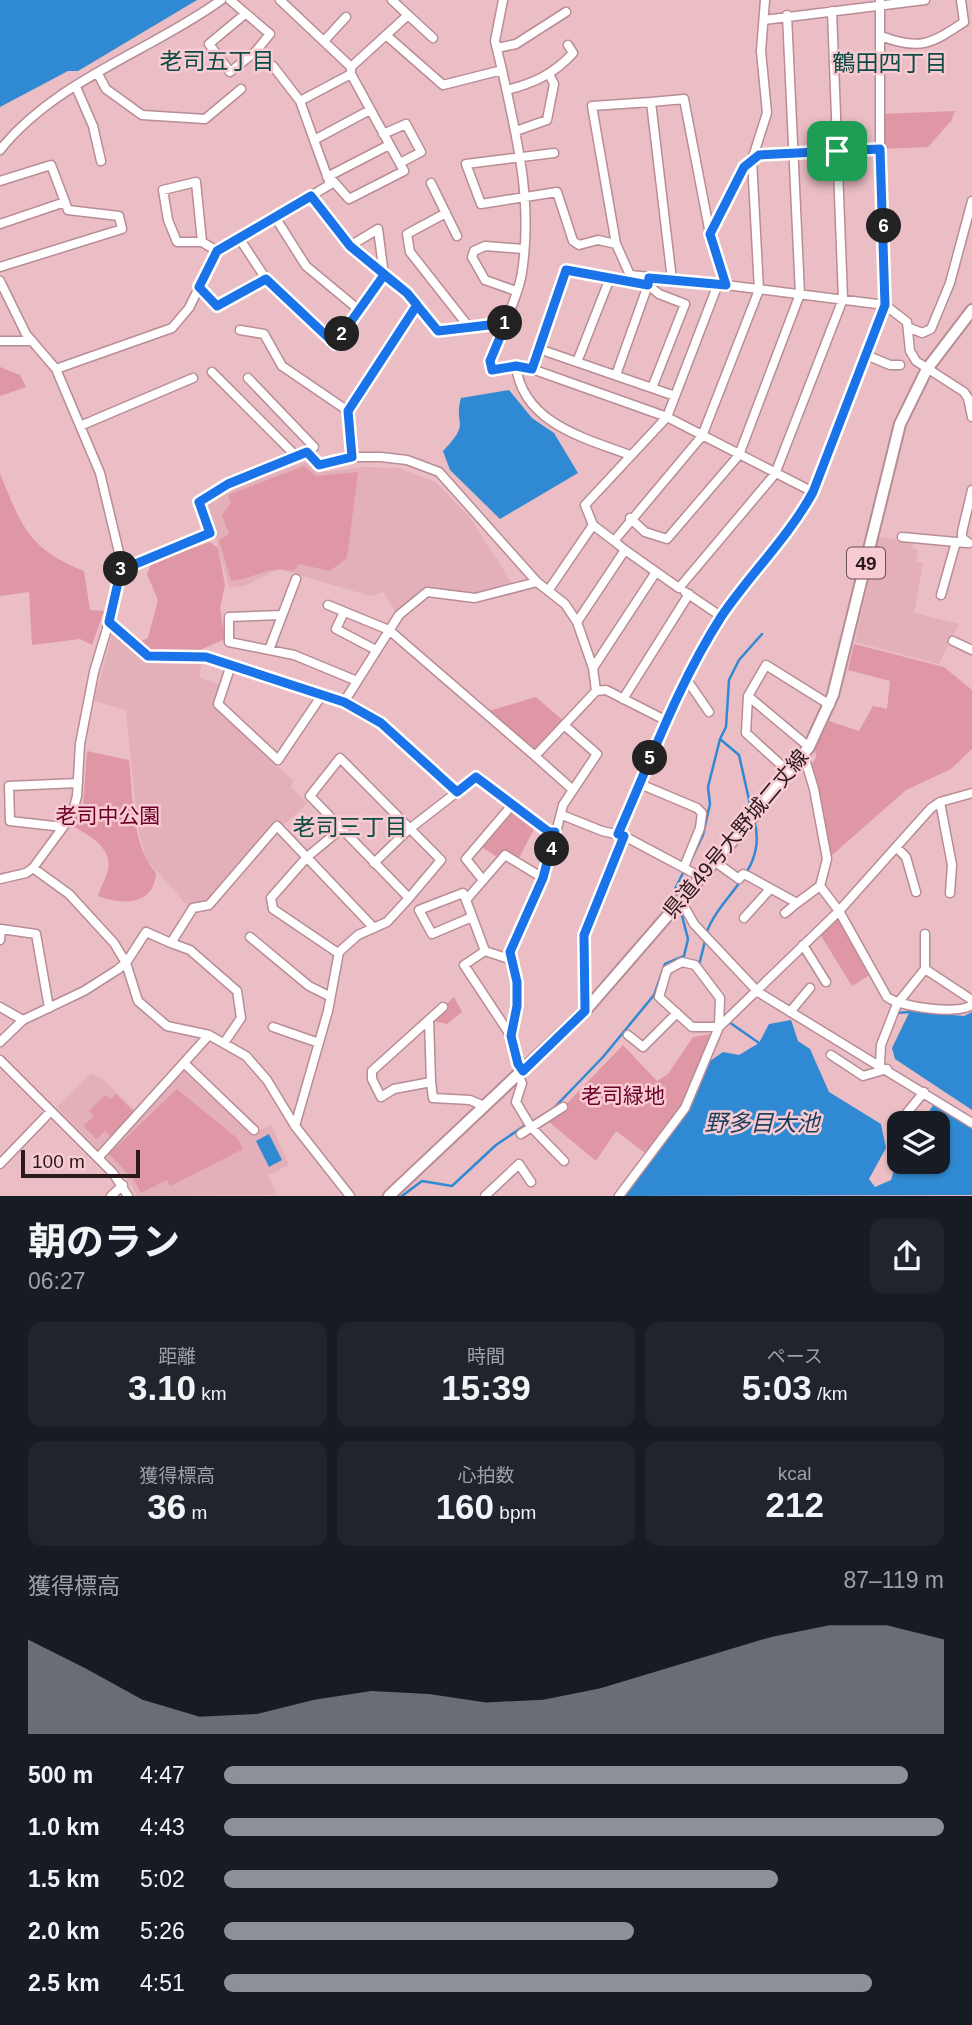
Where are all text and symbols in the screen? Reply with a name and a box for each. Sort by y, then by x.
district label: 老司五丁目 [160,48,275,74]
district label: 鶴田四丁目 [833,50,948,76]
pin [807,121,867,181]
icon: arrive [818,132,856,170]
pin: 6 [866,208,902,244]
text: 6 [878,215,889,236]
pin: 1 [488,306,522,340]
text: 1 [499,312,510,333]
pin: 2 [324,316,360,352]
text: 2 [336,323,347,344]
road number: 49 [847,548,885,578]
pin: 3 [104,552,138,586]
text: 3 [115,558,126,579]
pin: 5 [632,740,668,776]
street label: 県道49号大野城二丈線 [659,745,813,922]
text: 5 [644,747,655,768]
park label: 老司中公園 [56,804,161,827]
district label: 老司三丁目 [293,814,408,840]
pin: 4 [534,832,570,866]
text: 4 [546,838,557,859]
park label: 老司緑地 [581,1084,665,1107]
water label: 野多目大池 [705,1110,822,1136]
map controls [887,1111,950,1174]
button: layers [887,1111,950,1174]
scale bar [21,1146,140,1178]
text: 100 m [32,1151,85,1172]
button: share [870,1219,944,1293]
text: 朝のラン [28,1221,180,1263]
text: 06:27 [28,1268,86,1294]
text: 距離 [158,1346,196,1367]
text: 時間 [467,1346,505,1367]
text: ペース [767,1346,823,1367]
text: 3.10 [128,1368,196,1407]
text: 15:39 [441,1368,531,1407]
text: 5:03 [742,1368,812,1407]
text: km [196,1383,227,1404]
text: /km [812,1383,848,1404]
text: kcal [778,1463,812,1484]
text: 獲得標高 [139,1465,215,1486]
text: 心拍数 [457,1465,515,1486]
text: 212 [765,1485,824,1524]
text: 36 [147,1487,186,1526]
text: 160 [436,1487,494,1526]
text: m [186,1502,207,1523]
text: bpm [494,1502,536,1523]
text: 87–119 m [843,1567,944,1593]
text: 獲得標高 [28,1573,120,1599]
text: 500 m [28,1762,93,1788]
text: 4:47 [140,1762,185,1788]
text: 1.0 km [28,1814,100,1840]
text: 4:43 [140,1814,185,1840]
text: 1.5 km [28,1866,100,1892]
text: 5:02 [140,1866,185,1892]
text: 2.0 km [28,1918,100,1944]
text: 5:26 [140,1918,185,1944]
text: 2.5 km [28,1970,100,1996]
text: 4:51 [140,1970,185,1996]

